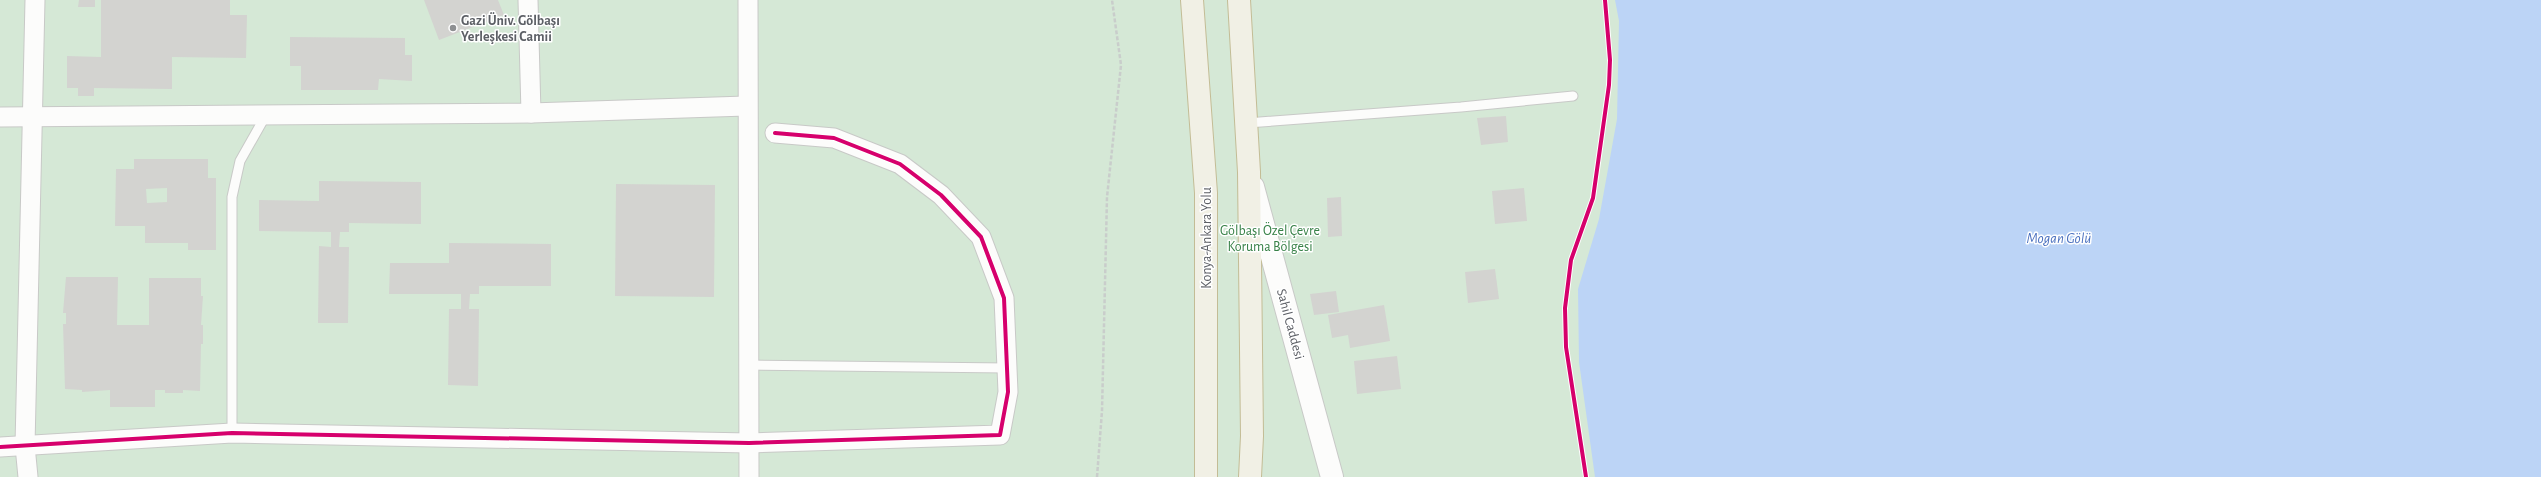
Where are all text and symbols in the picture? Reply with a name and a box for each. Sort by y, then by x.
place label: Gazi Üniv. Gölbaşı Yerleşkesi Camii [461,12,560,44]
marker: Gazi Üniv. Gölbaşı Yerleşkesi Camii [448,23,458,33]
street label: Konya-Ankara Yolu [1200,187,1214,289]
park label: Gölbaşı Özel Çevre Koruma Bölgesi [1220,221,1320,254]
water label: Mogan Gölü [2027,231,2091,246]
street label: Sahil Caddesi [1274,287,1306,361]

